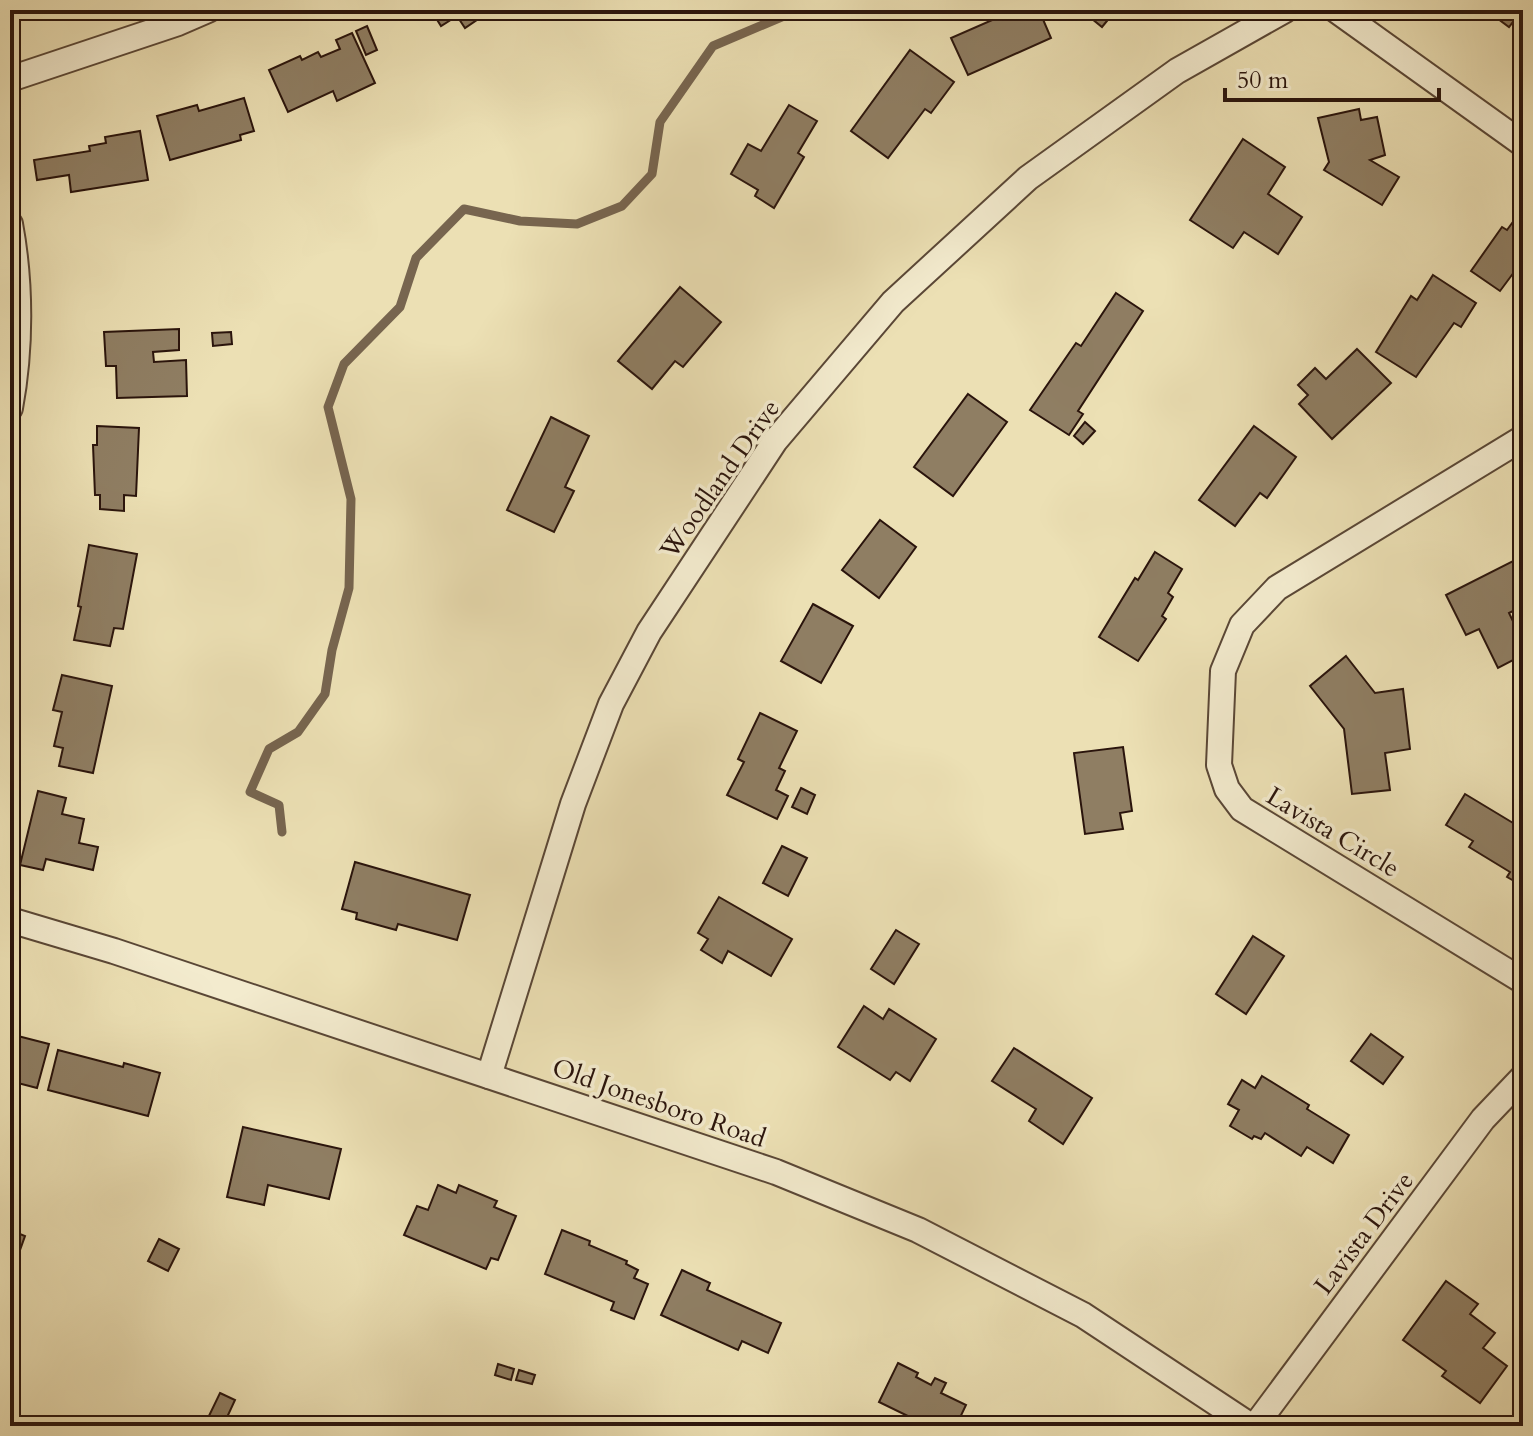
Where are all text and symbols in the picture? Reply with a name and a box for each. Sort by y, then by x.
scale bar [1225,52,1439,102]
text: 50 m [1237,64,1289,97]
street label: Woodland Drive [651,392,788,566]
street label: Lavista Circle [1260,778,1406,886]
street label: Old Jonesboro Road [548,1050,771,1156]
street label: Lavista Drive [1306,1164,1422,1302]

